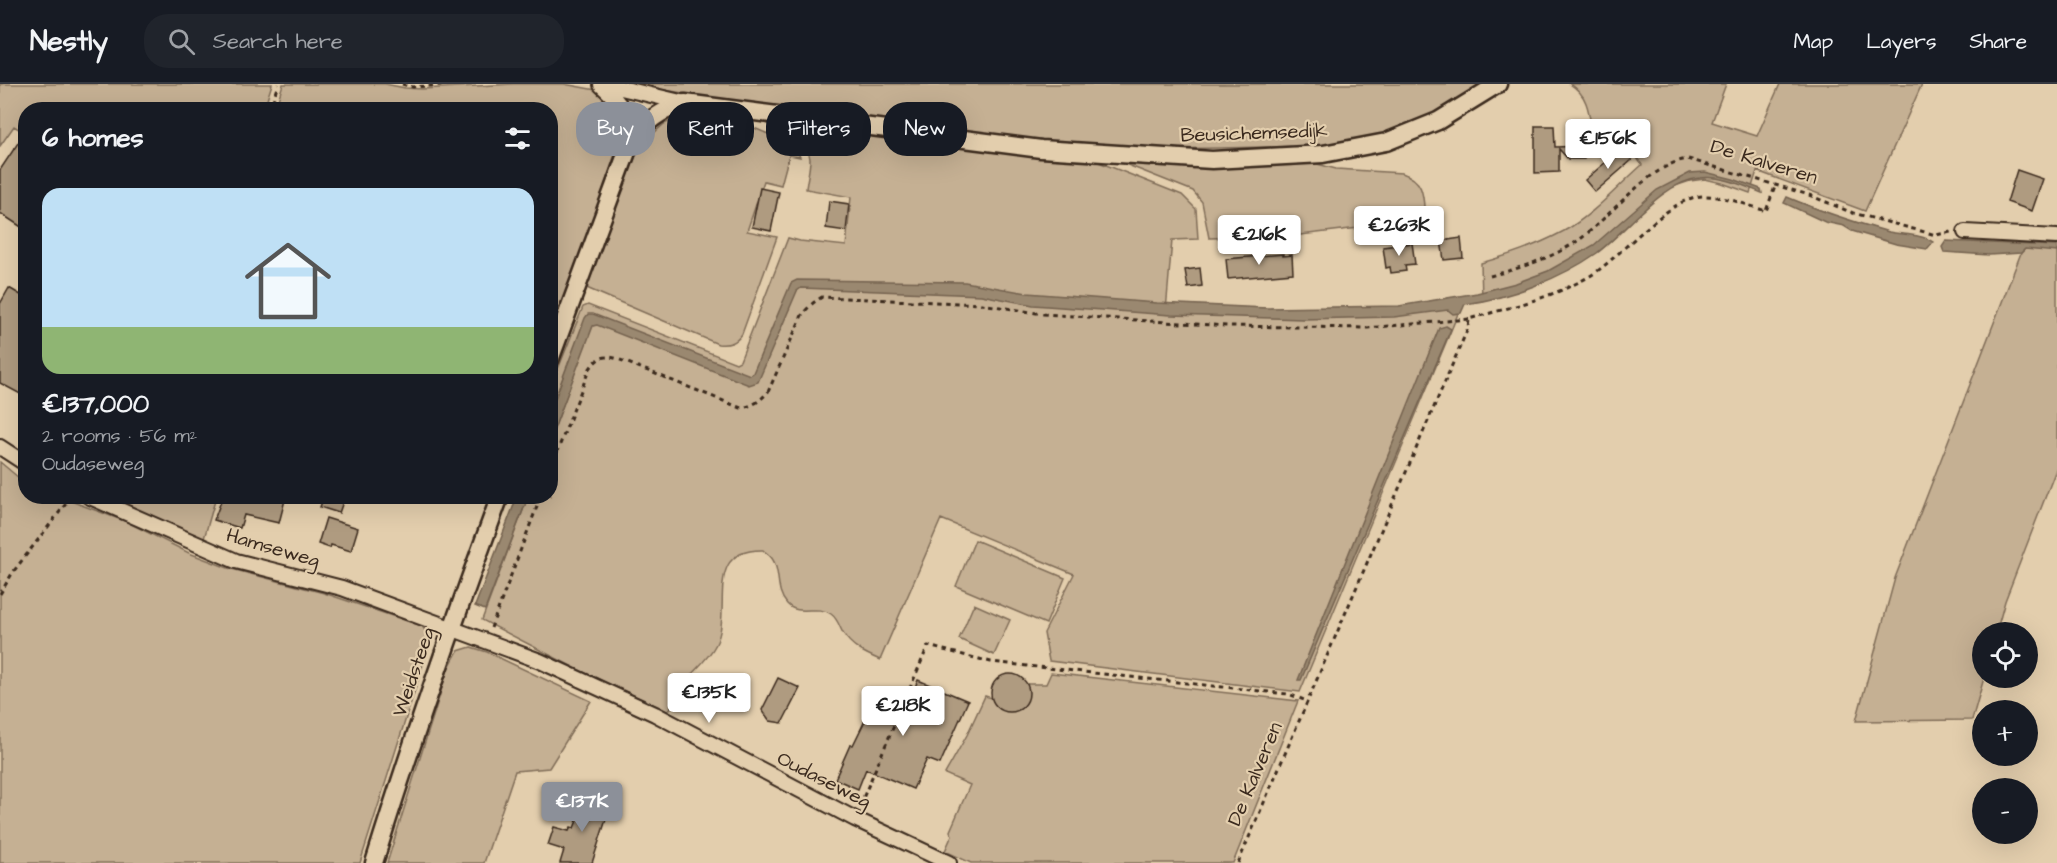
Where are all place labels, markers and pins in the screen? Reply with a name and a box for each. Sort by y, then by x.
pin: €156K [1566,119,1650,170]
pin: €263K [1357,206,1441,257]
pin: €216K [1217,215,1301,266]
pin: €135K [667,673,751,724]
pin: €218K [861,686,945,737]
pin: €137K [540,782,624,833]

